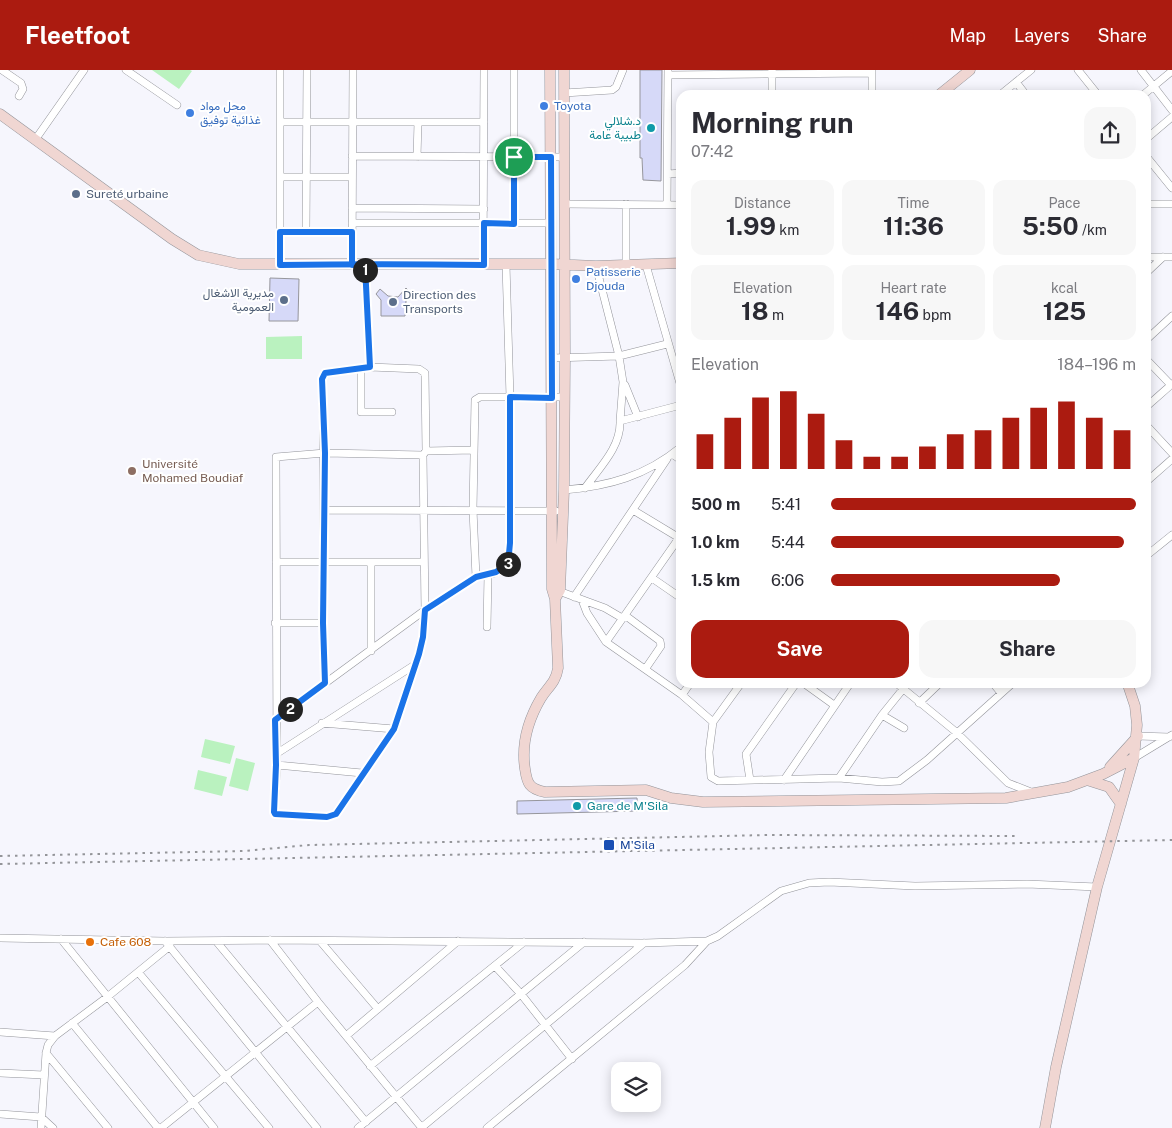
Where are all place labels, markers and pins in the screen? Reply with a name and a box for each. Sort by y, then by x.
place label: محل مواد غذائية توفيق [200,99,261,128]
place label: Toyota [554,99,591,113]
marker: Toyota [538,100,550,112]
marker: محل مواد غذائية توفيق [184,107,196,119]
place label: د.شلالي طبيبة عامة [589,114,641,142]
marker: د.شلالي طبيبة عامة [645,122,657,134]
pin [493,136,535,178]
place label: Sureté urbaine [86,187,169,201]
marker: Sureté urbaine [70,188,82,200]
pin: 1 [352,258,378,282]
place label: Patisserie Djouda [586,265,641,293]
marker: Patisserie Djouda [570,273,582,285]
place label: مديرية الاشغال العمومية [203,286,274,315]
place label: Direction des Transports [403,288,476,316]
marker: مديرية الاشغال العمومية [278,294,290,306]
marker: Direction des Transports [387,296,399,308]
place label: Université Mohamed Boudiaf [142,457,244,485]
marker: Université Mohamed Boudiaf [126,465,138,477]
pin: 3 [496,552,520,576]
pin: 2 [278,696,302,722]
place label: Gare de M'Sila [587,799,668,813]
marker: Gare de M'Sila [571,800,583,812]
marker: M'Sila [602,838,616,852]
place label: M'Sila [620,838,655,852]
place label: Cafe 608 [100,935,152,949]
marker: Cafe 608 [84,936,96,948]

